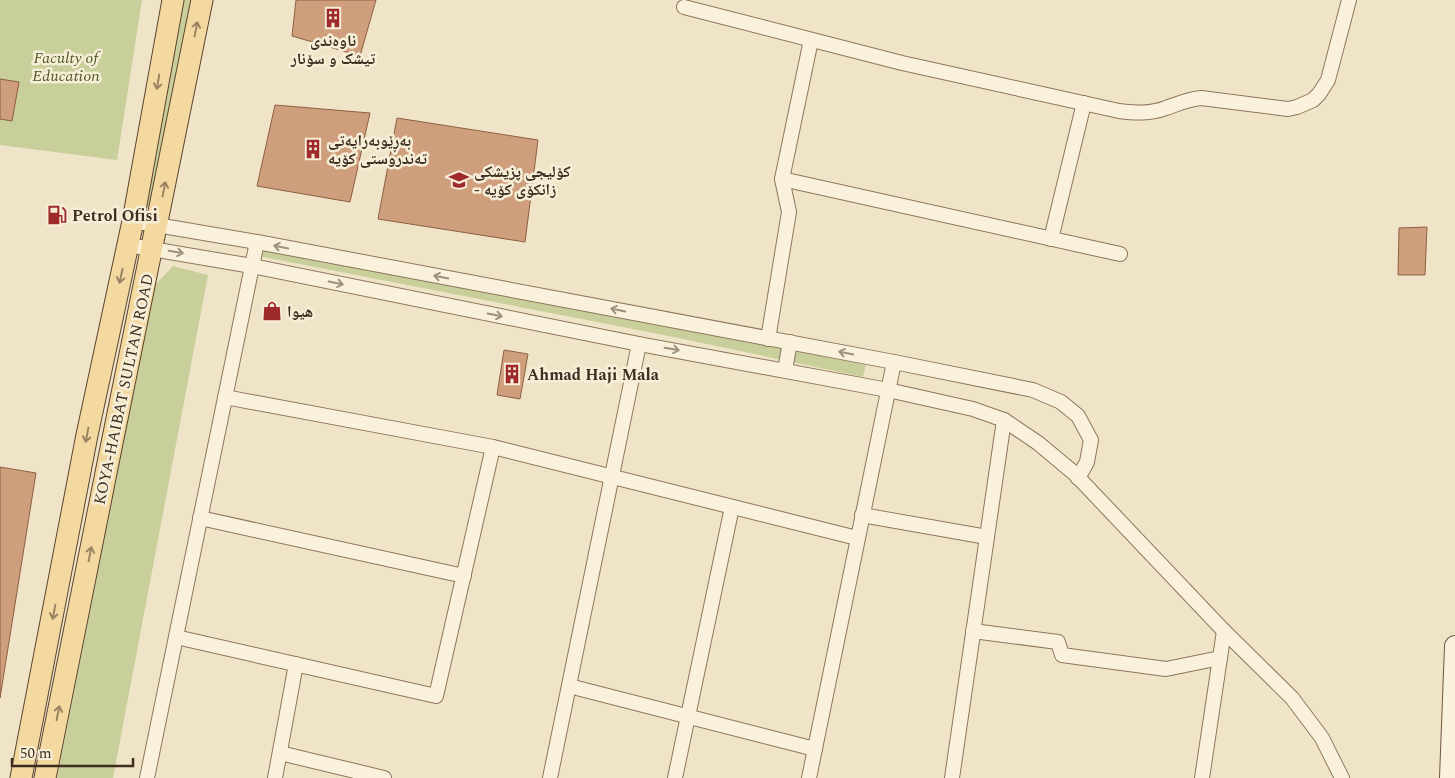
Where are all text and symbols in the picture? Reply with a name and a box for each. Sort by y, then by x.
building icon: ناوەندی تیشک و سۆنار [322,7,344,29]
one-way arrow [192,22,202,38]
place label: ناوەندی تیشک و سۆنار [290,29,376,71]
park label: Faculty of Education [32,46,101,88]
one-way arrow [153,74,163,90]
place label: بەڕێوبەرایەتی تەندروستی کۆیە [328,129,428,171]
building icon: بەڕێوبەرایەتی تەندروستی کۆیە [302,138,324,160]
place label: کۆلیجی پزیشکی - زانکۆی کۆیە [474,160,571,202]
school or university icon: کۆلیجی پزیشکی - زانکۆی کۆیە [448,169,470,191]
one-way arrow [160,181,170,197]
fuel station icon: Petrol Ofisi [46,204,68,226]
place label: Petrol Ofisi [72,204,158,228]
one-way arrow [273,241,289,251]
one-way arrow [168,248,184,258]
one-way arrow [116,268,125,284]
street label: KOYA-HAIBAT SULTAN ROAD [88,271,160,507]
one-way arrow [433,271,449,281]
one-way arrow [327,278,343,288]
shop icon: هیوا [261,300,283,322]
place label: هیوا [287,300,313,324]
one-way arrow [610,305,626,315]
one-way arrow [487,310,503,320]
one-way arrow [663,345,679,355]
one-way arrow [839,347,855,357]
building icon: Ahmad Haji Mala [501,363,523,385]
place label: Ahmad Haji Mala [527,363,660,387]
one-way arrow [81,427,91,443]
one-way arrow [85,546,95,562]
one-way arrow [48,604,58,620]
one-way arrow [54,705,63,721]
scale bar [12,736,134,768]
text: 50 m [20,742,52,765]

